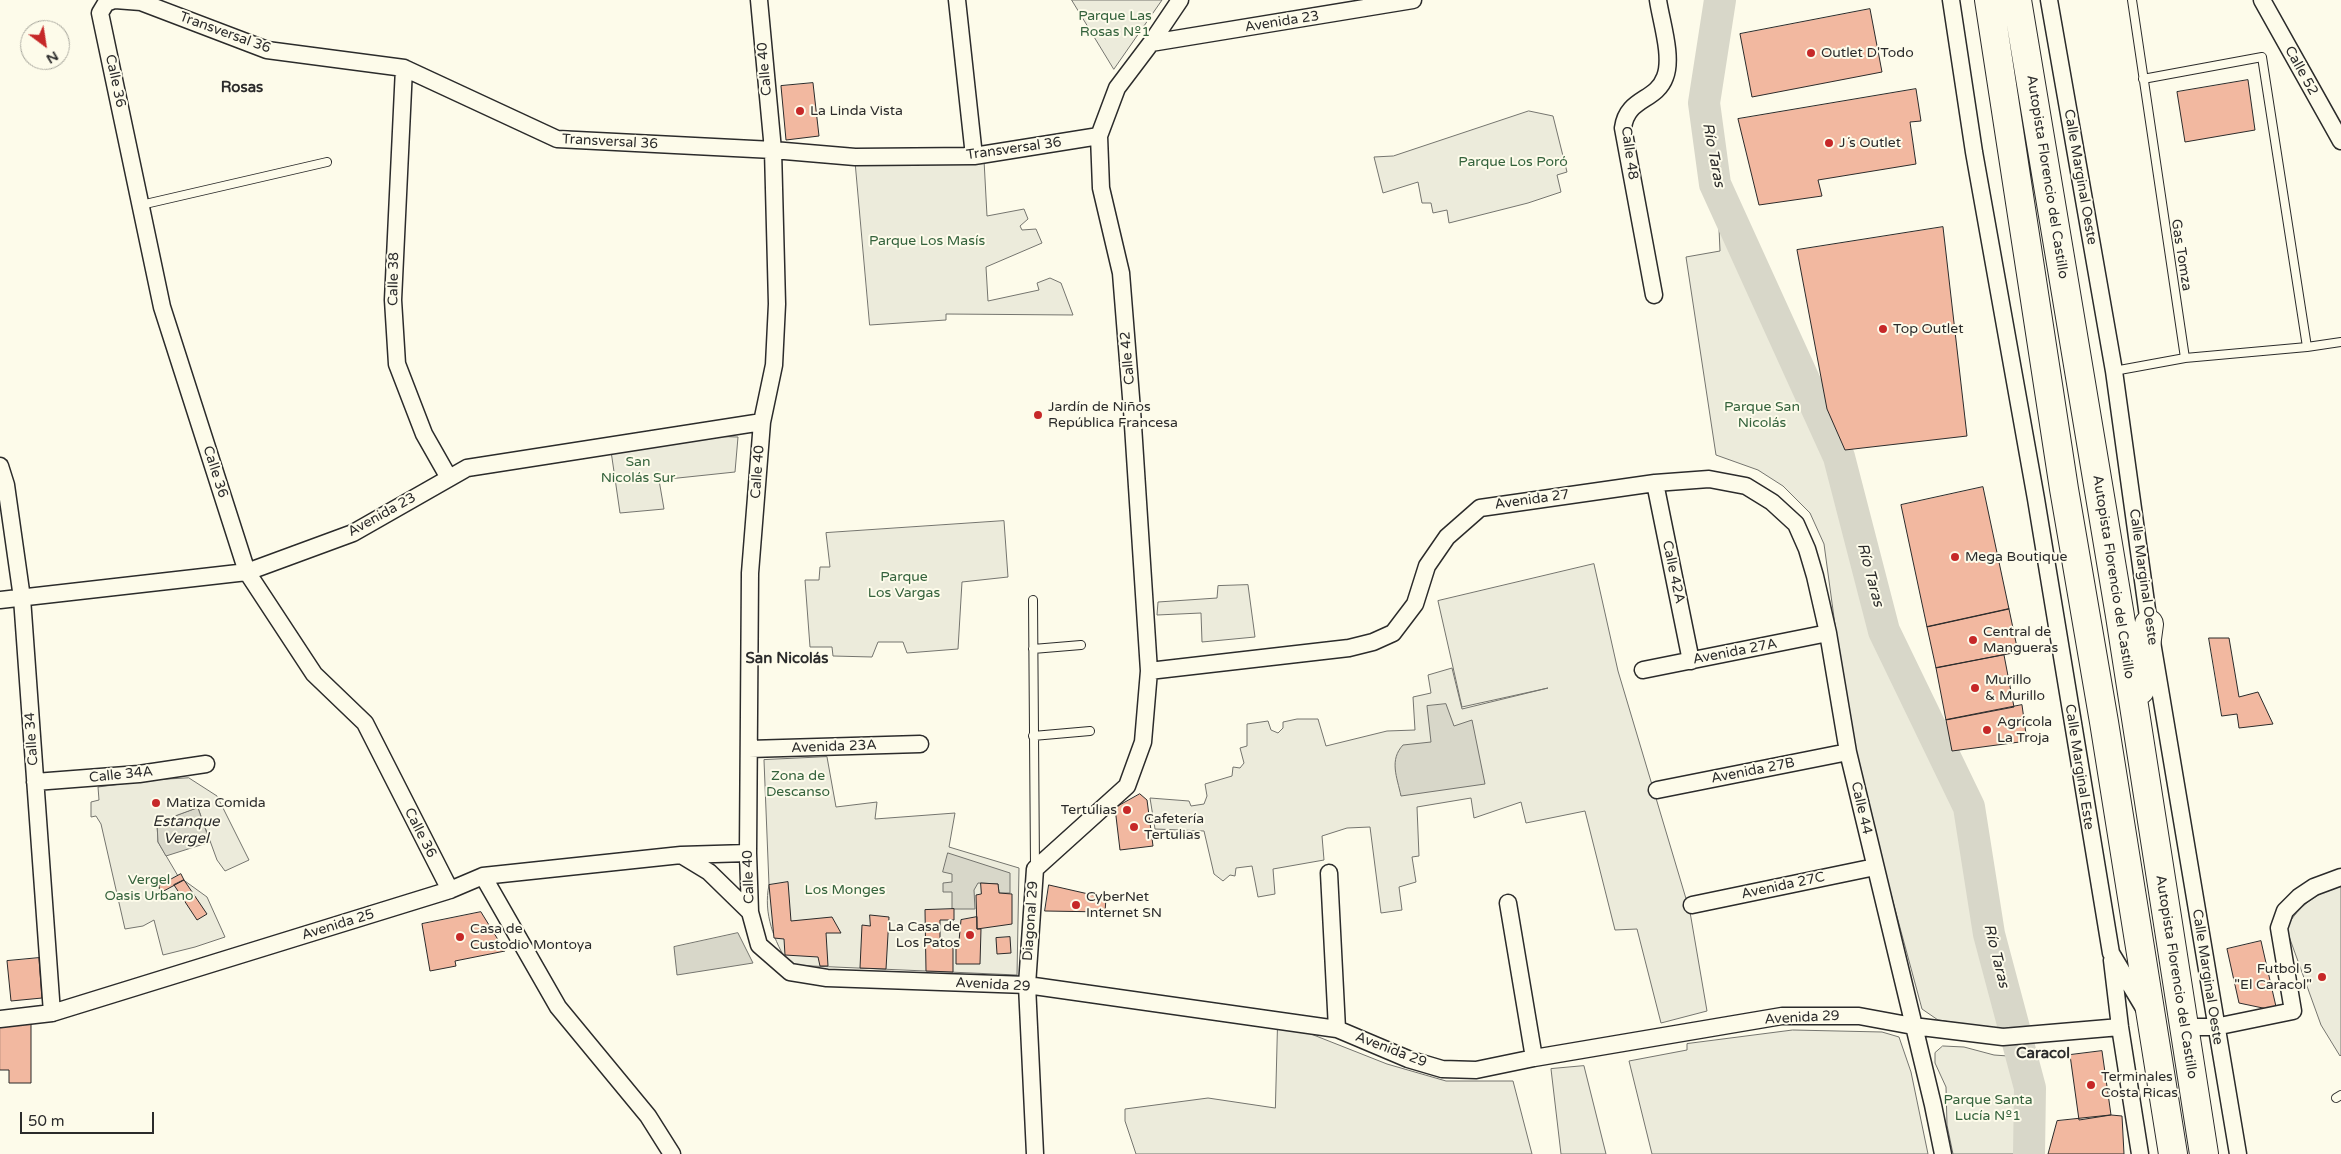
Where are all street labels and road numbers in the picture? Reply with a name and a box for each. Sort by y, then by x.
street label: Avenida 23 [1244,8,1320,36]
street label: Transversal 36 [177,9,273,57]
street label: Calle 40 [754,42,776,96]
street label: Calle 52 [2281,43,2321,99]
street label: Calle 36 [101,53,129,109]
street label: Autopista Florencio del Castillo [2023,74,2071,280]
street label: Calle Marginal Oeste [2060,108,2100,246]
street label: Calle 48 [1617,125,1641,181]
street label: Transversal 36 [562,131,658,153]
street label: Transversal 36 [965,134,1063,164]
street label: Gas Tomza [2167,218,2195,292]
street label: Calle 38 [385,252,403,306]
street label: Calle 42 [1117,331,1139,385]
street label: Calle 36 [199,444,231,500]
street label: Calle 40 [748,445,768,499]
street label: Autopista Florencio del Castillo [2089,474,2137,680]
street label: Avenida 27 [1494,486,1570,514]
street label: Avenida 23 [345,489,419,541]
street label: Calle Marginal Oeste [2125,508,2161,646]
street label: Calle 42A [1658,539,1688,605]
street label: Avenida 27A [1691,636,1779,668]
street label: Calle Marginal Este [2061,703,2097,831]
street label: Calle 34 [22,712,42,766]
street label: Avenida 23A [791,737,877,757]
street label: Avenida 27B [1710,755,1796,787]
street label: Calle 34A [88,763,154,787]
street label: Calle 44 [1847,780,1875,836]
street label: Calle 36 [400,805,440,861]
street label: Calle 40 [740,850,758,904]
street label: Avenida 27C [1740,869,1826,903]
street label: Autopista Florencio del Castillo [2152,874,2200,1080]
street label: Diagonal 29 [1020,880,1042,962]
street label: Avenida 25 [300,906,376,944]
street label: Calle Marginal Oeste [2188,908,2226,1046]
street label: Avenida 29 [955,975,1031,995]
street label: Avenida 29 [1764,1008,1840,1028]
street label: Avenida 29 [1353,1029,1429,1071]

